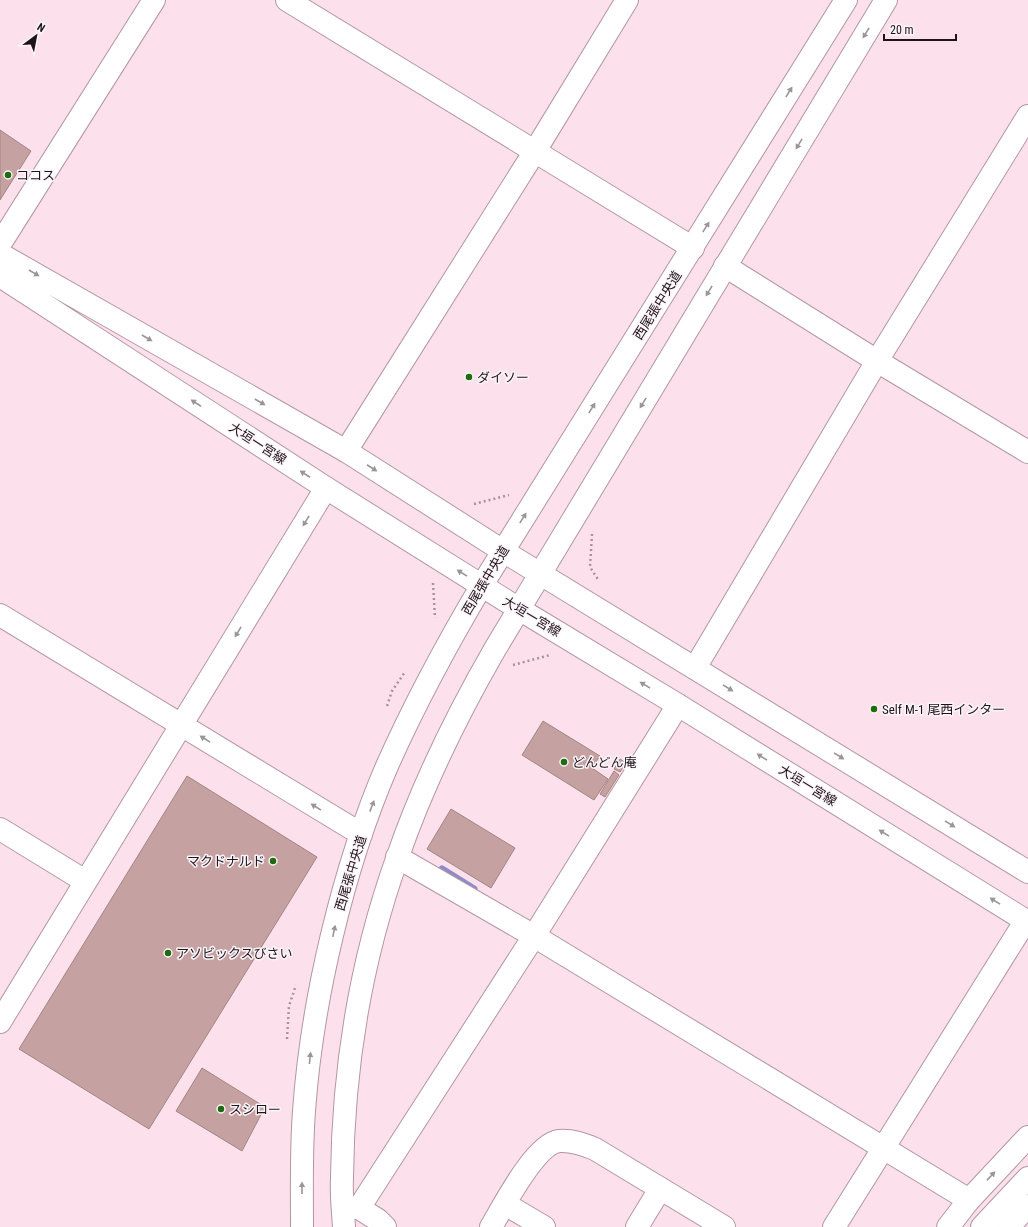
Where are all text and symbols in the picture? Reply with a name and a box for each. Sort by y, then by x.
north arrow [16,16,56,56]
scale bar [884,16,956,42]
text: N [35,21,48,35]
text: 20 m [890,23,914,37]
one-way arrow [863,27,870,39]
one-way arrow [785,87,793,97]
one-way arrow [795,138,802,150]
place label: ココス [16,168,55,183]
marker: ココス [3,170,13,180]
one-way arrow [702,222,710,232]
street label: 西尾張中央道 [630,268,684,342]
one-way arrow [28,270,40,277]
one-way arrow [706,285,713,297]
one-way arrow [141,334,153,341]
place label: ダイソー [477,370,529,385]
marker: ダイソー [464,372,474,382]
one-way arrow [639,397,646,409]
one-way arrow [254,398,266,405]
one-way arrow [191,399,201,407]
one-way arrow [589,402,596,414]
street label: 大垣一宮線 [226,419,289,467]
one-way arrow [366,464,378,471]
one-way arrow [300,470,310,478]
one-way arrow [520,512,527,524]
one-way arrow [302,515,309,527]
street label: 西尾張中央道 [459,543,512,618]
one-way arrow [457,569,467,577]
street label: 大垣一宮線 [500,593,563,640]
one-way arrow [234,627,242,637]
one-way arrow [639,681,651,688]
one-way arrow [722,685,734,692]
place label: Self M-1 尾西インター [882,702,1005,717]
marker: Self M-1 尾西インター [869,704,879,714]
one-way arrow [199,735,211,742]
one-way arrow [756,753,768,760]
one-way arrow [833,753,845,760]
place label: どんどん庵 [572,755,637,770]
marker: どんどん庵 [559,757,569,767]
street label: 大垣一宮線 [776,762,839,809]
one-way arrow [369,800,375,812]
one-way arrow [311,803,321,811]
one-way arrow [944,821,956,828]
one-way arrow [878,829,890,836]
street label: 西尾張中央道 [332,834,369,913]
place label: マクドナルド [187,854,265,869]
marker: マクドナルド [268,856,278,866]
one-way arrow [989,898,1001,905]
one-way arrow [332,925,338,937]
place label: アソビックスびさい [176,946,293,961]
marker: アソビックスびさい [163,948,173,958]
one-way arrow [307,1052,313,1064]
place label: スシロー [229,1102,281,1117]
marker: スシロー [216,1104,226,1114]
one-way arrow [987,1171,996,1181]
one-way arrow [299,1181,305,1194]

